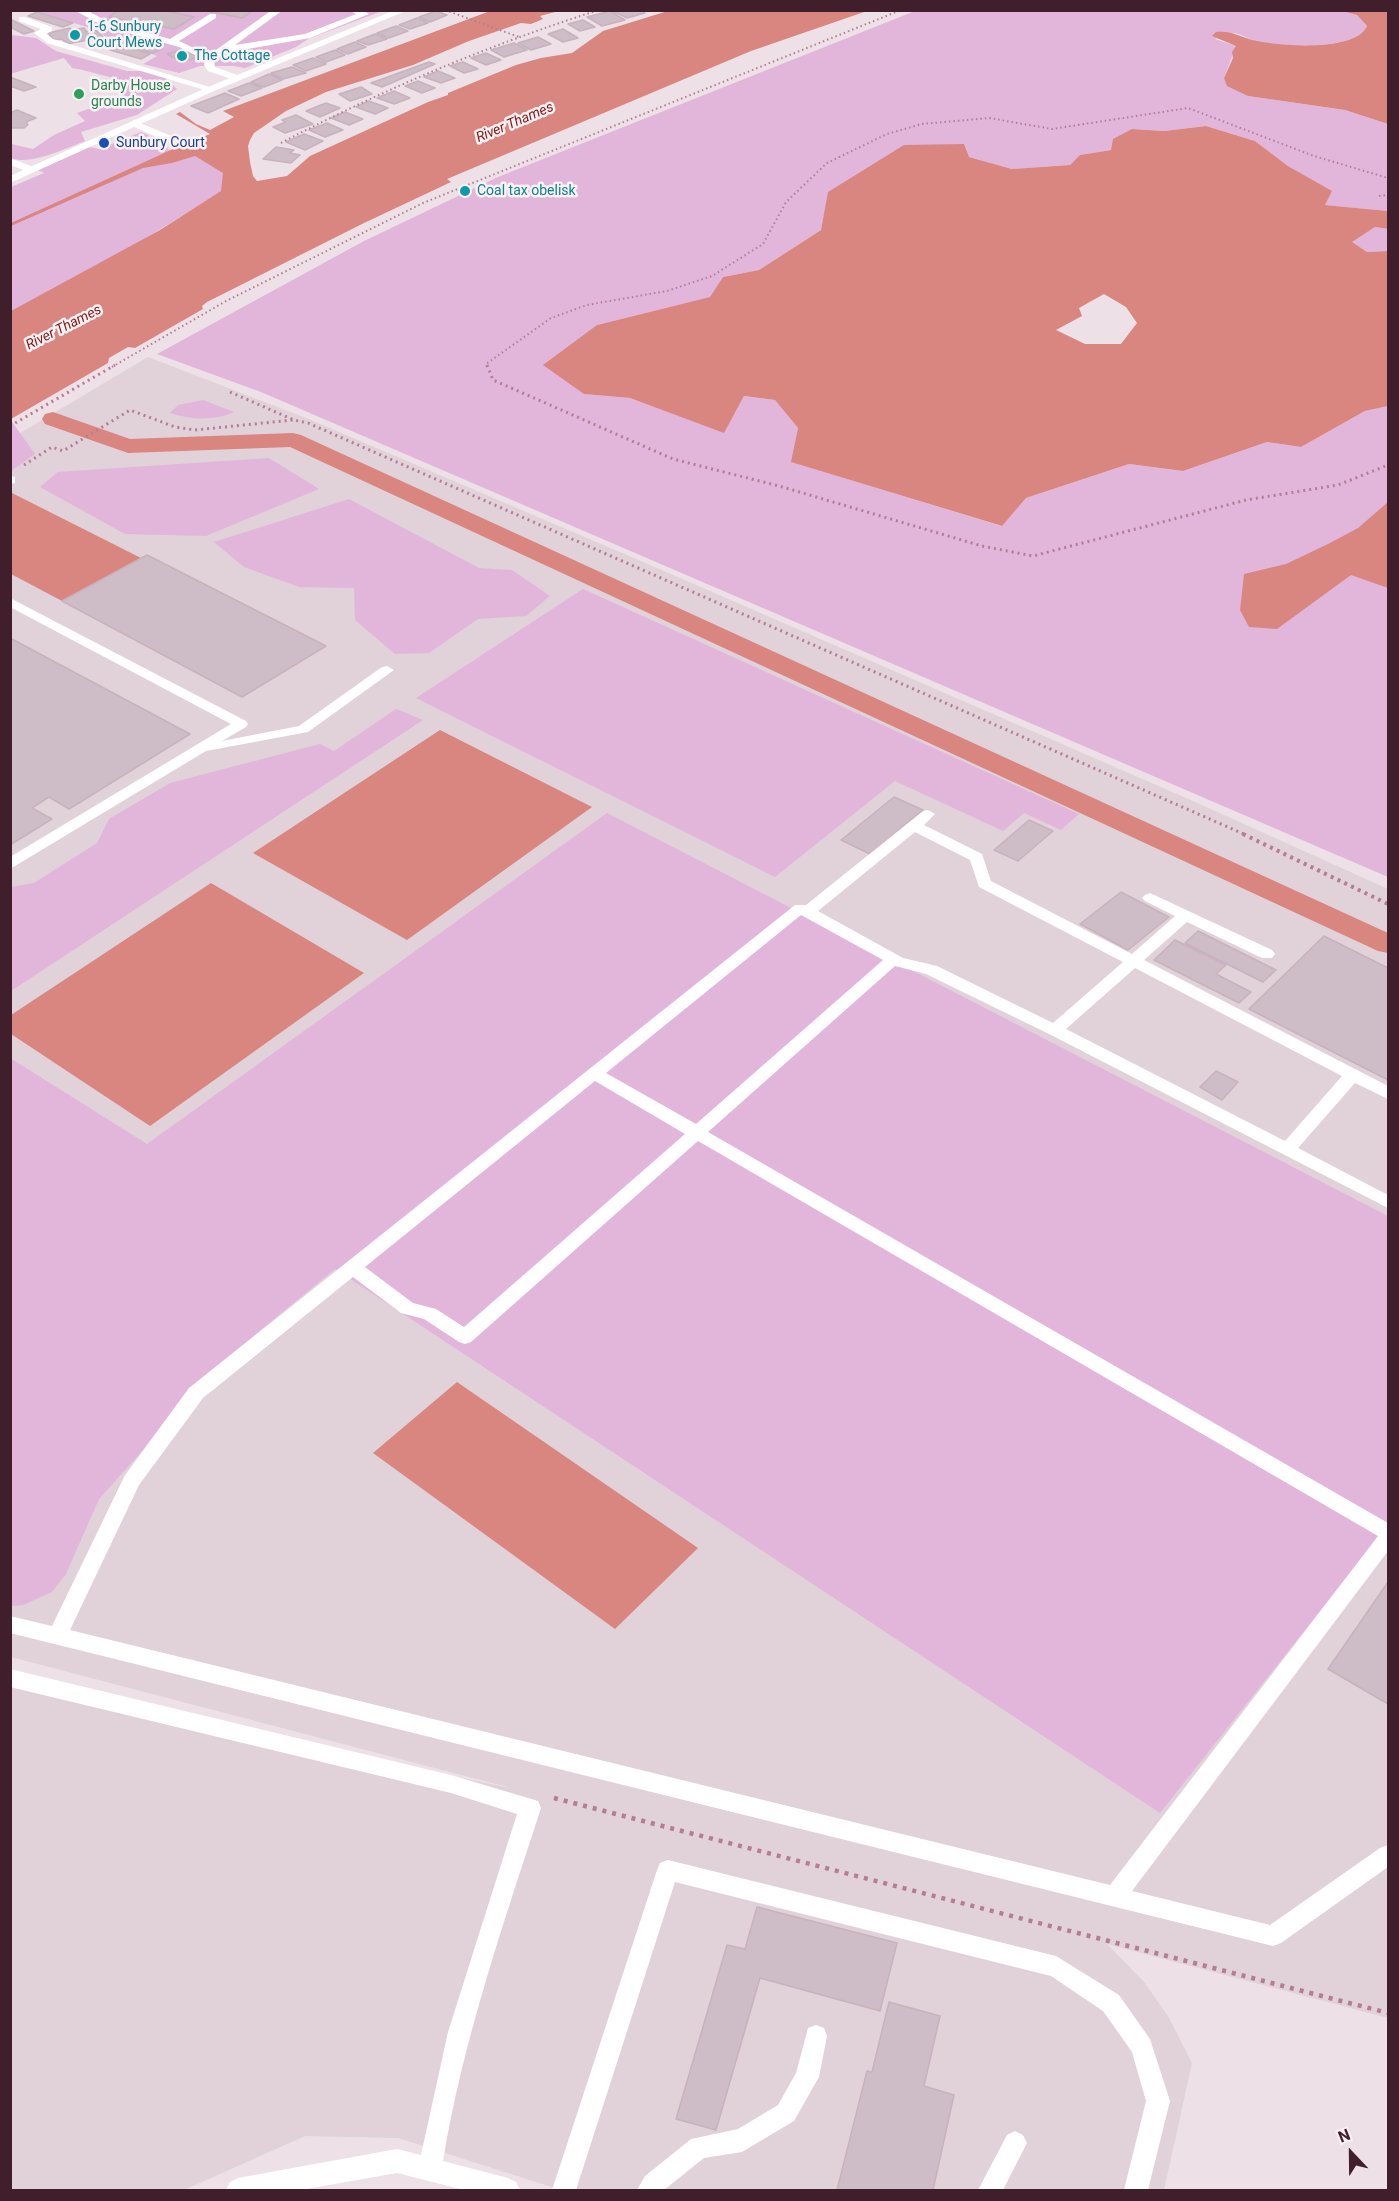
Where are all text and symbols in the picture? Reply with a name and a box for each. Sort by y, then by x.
place label: 1-6 Sunbury Court Mews [87,19,162,51]
marker: 1-6 Sunbury Court Mews [68,28,82,42]
place label: The Cottage [194,48,270,64]
marker: The Cottage [175,49,189,63]
place label: Darby House grounds [91,78,171,110]
marker: Darby House grounds [72,87,86,101]
water label: River Thames [474,99,556,147]
place label: Sunbury Court [116,135,205,151]
marker: Sunbury Court [97,136,111,150]
place label: Coal tax obelisk [477,183,576,199]
marker: Coal tax obelisk [458,184,472,198]
water label: River Thames [23,302,105,354]
north arrow [1321,2123,1381,2183]
text: N [1335,2125,1353,2147]

